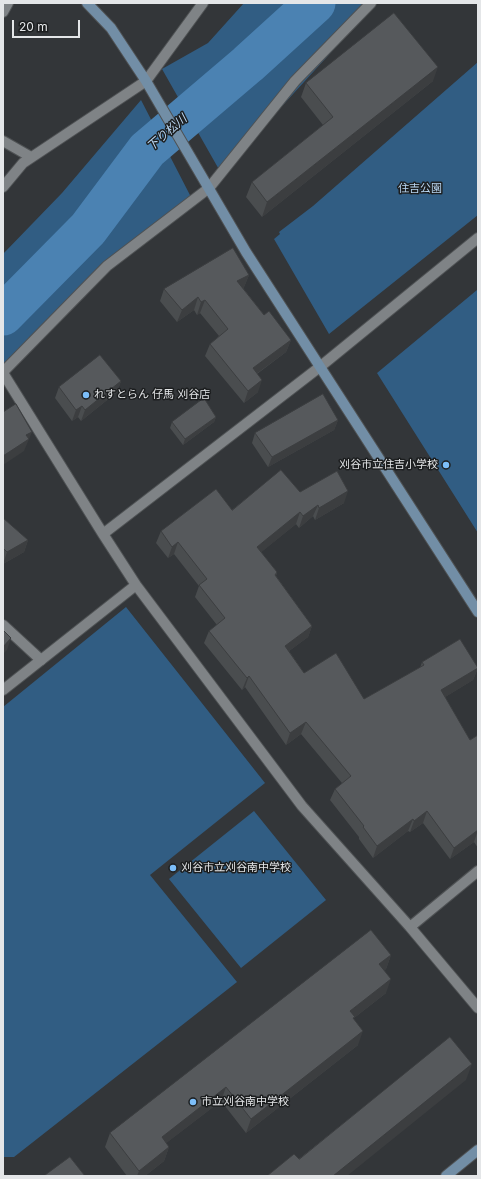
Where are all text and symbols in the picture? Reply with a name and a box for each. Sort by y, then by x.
scale bar [14,12,82,38]
text: 20 m [19,19,48,34]
water label: 下り松川 [144,112,190,154]
park label: 住吉公園 [398,182,442,196]
place label: れすとらん 仔馬 刈谷店 [94,388,210,402]
marker: れすとらん 仔馬 刈谷店 [81,390,91,400]
place label: 刈谷市立住吉小学校 [339,458,438,472]
marker: 刈谷市立住吉小学校 [441,460,451,470]
place label: 刈谷市立刈谷南中学校 [181,861,291,875]
marker: 刈谷市立刈谷南中学校 [168,863,178,873]
place label: 市立刈谷南中学校 [201,1095,289,1109]
marker: 市立刈谷南中学校 [188,1097,198,1107]

